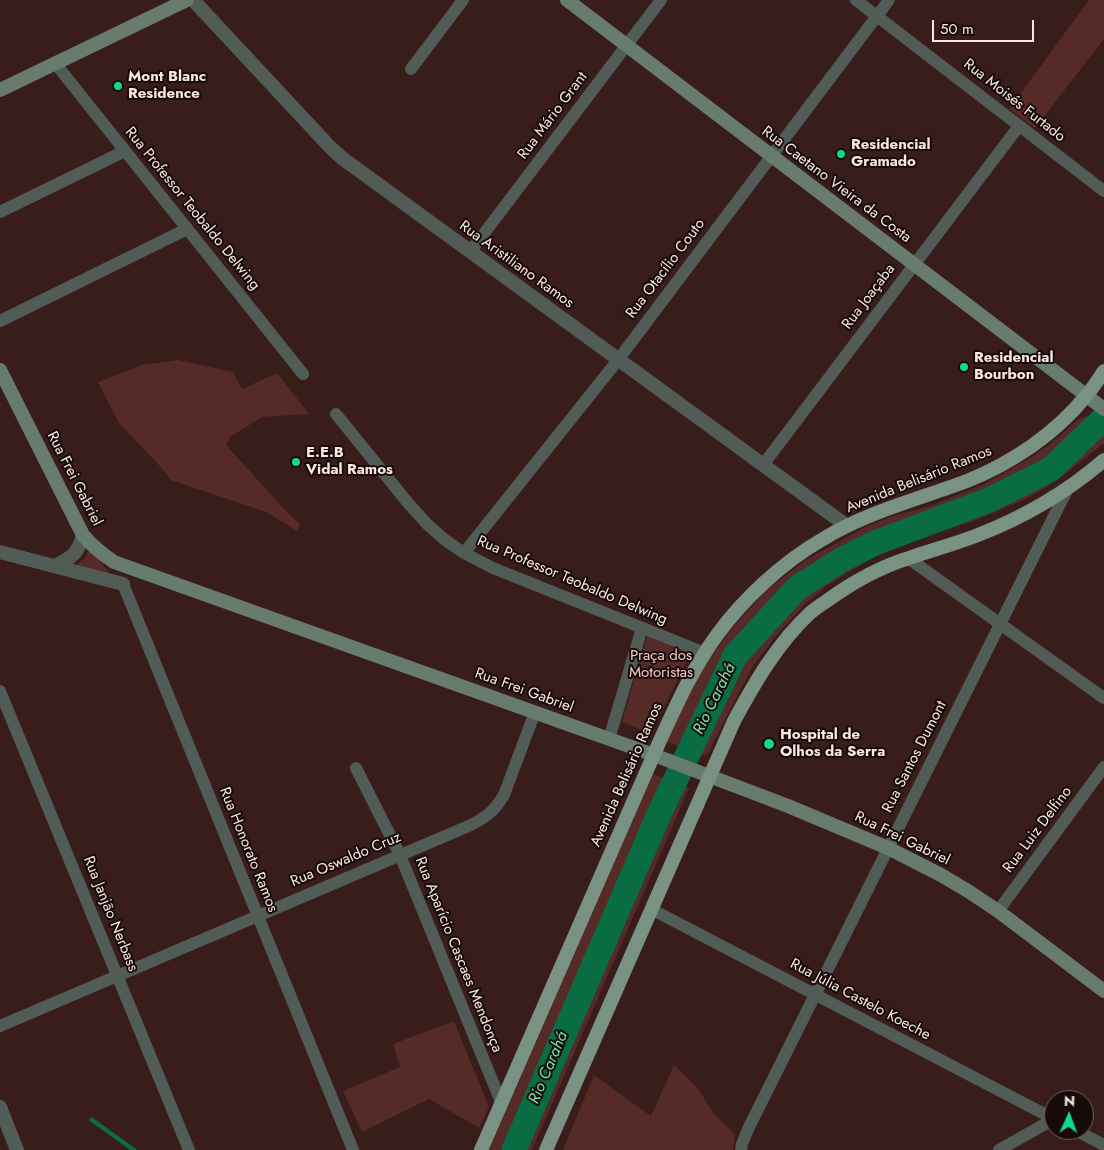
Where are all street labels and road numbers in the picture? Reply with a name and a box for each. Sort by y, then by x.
street label: Rua Moisés Furtado [959,56,1069,146]
street label: Rua Mário Grant [514,69,592,163]
street label: Rua Caetano Vieira da Costa [758,123,914,247]
street label: Rua Professor Teobaldo Delwing [121,124,263,294]
street label: Rua Otacílio Couto [623,216,709,322]
street label: Rua Aristiliano Ramos [455,217,577,313]
street label: Rua Joaçaba [839,261,899,333]
street label: Rua Frei Gabriel [42,429,106,529]
street label: Avenida Belisário Ramos [844,443,994,517]
street label: Rua Professor Teobaldo Delwing [474,533,670,629]
street label: Rua Frei Gabriel [472,665,576,717]
street label: Rua Santos Dumont [879,698,951,816]
street label: Avenida Belisário Ramos [587,700,667,850]
street label: Rua Luiz Delfino [1000,783,1076,877]
street label: Rua Honorato Ramos [215,785,281,915]
street label: Rua Frei Gabriel [851,808,953,870]
street label: Rua Oswaldo Cruz [288,829,404,891]
street label: Rua Janjão Nerbass [79,854,141,974]
street label: Rua Aparício Cascaes Mendonça [410,855,506,1055]
street label: Rua Júlia Castelo Koeche [787,955,933,1045]

